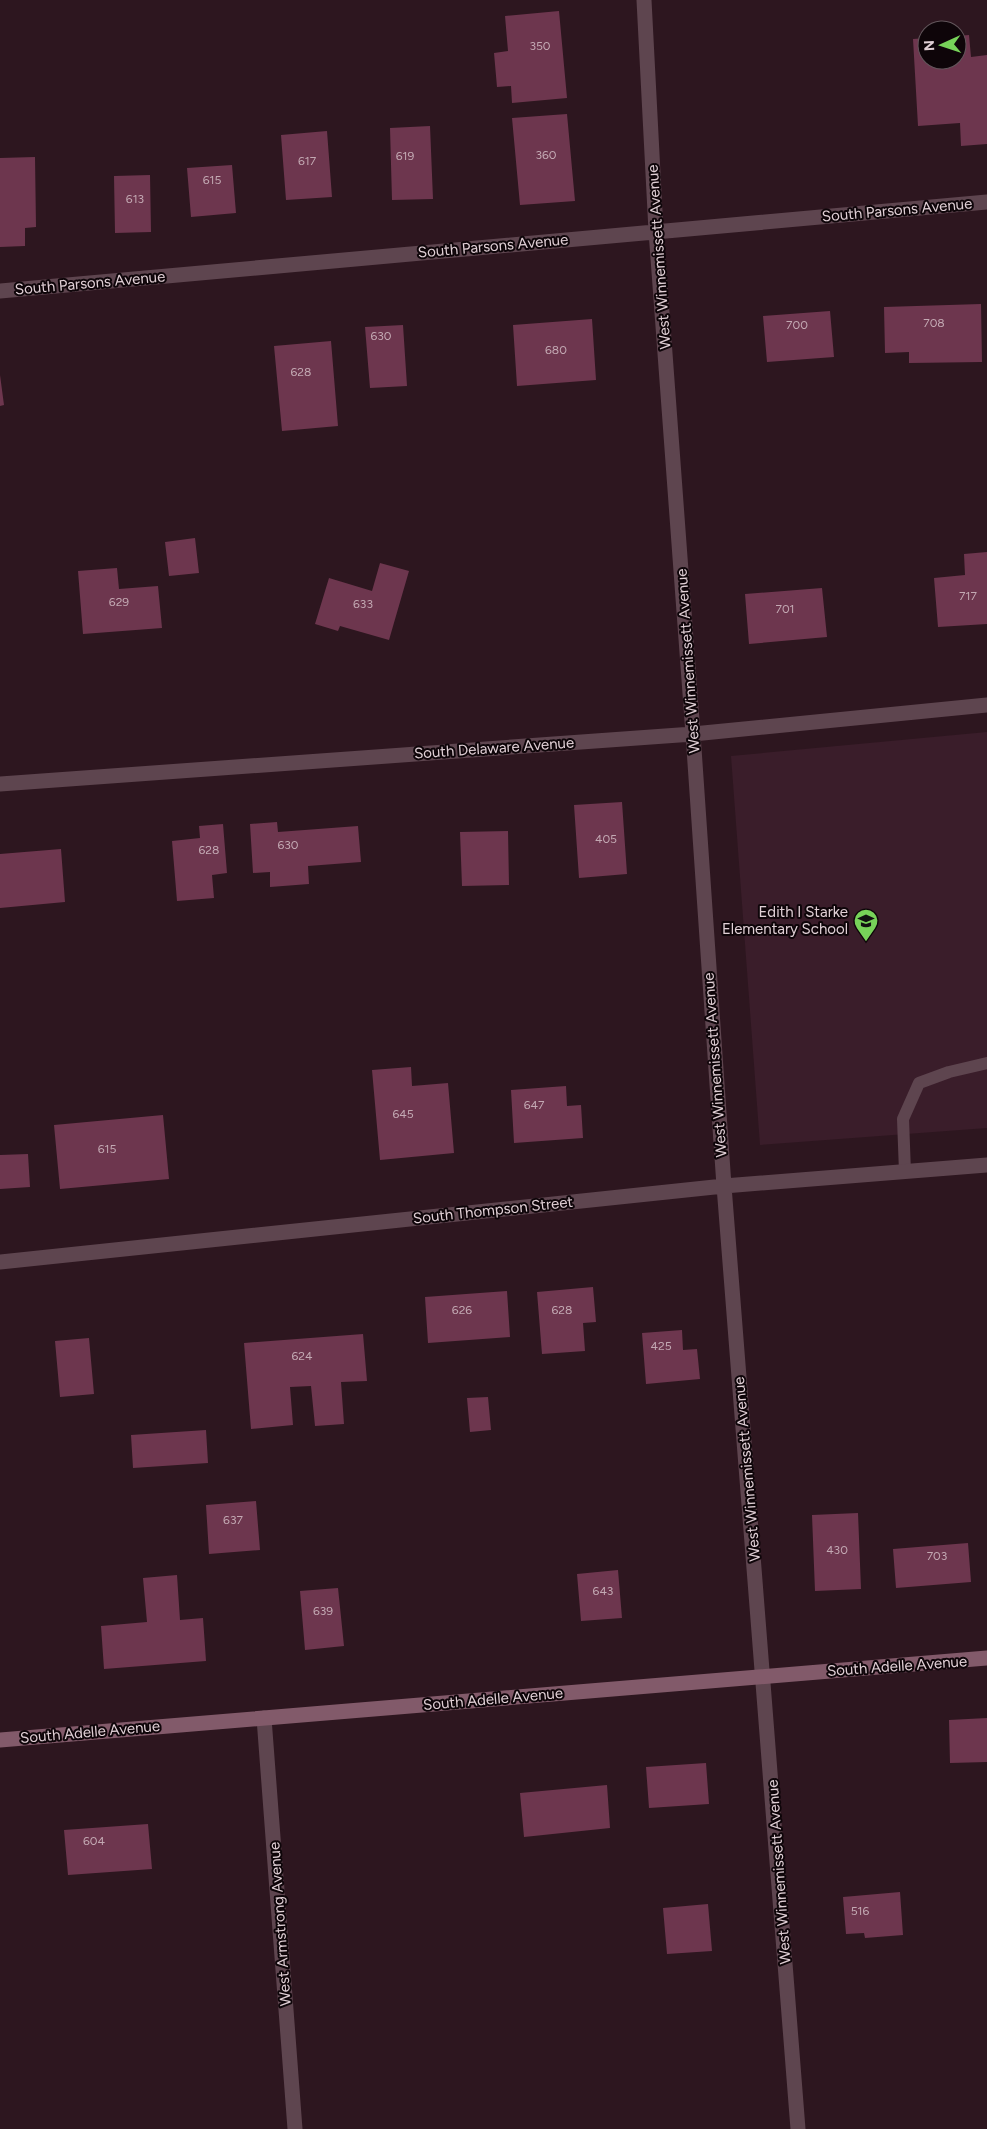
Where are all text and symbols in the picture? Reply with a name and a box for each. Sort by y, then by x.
north arrow [917,20,967,70]
house number: 350 [529,39,551,53]
text: N [921,40,938,52]
house number: 360 [535,148,557,162]
house number: 619 [396,149,414,163]
house number: 617 [298,154,317,168]
street label: West Winnemissett Avenue [644,164,674,350]
house number: 615 [203,173,221,187]
house number: 613 [126,192,144,206]
street label: South Parsons Avenue [821,194,973,226]
street label: South Parsons Avenue [417,230,569,262]
street label: South Parsons Avenue [14,267,166,299]
house number: 708 [923,316,945,330]
house number: 700 [786,318,808,332]
house number: 630 [370,329,392,343]
house number: 680 [545,343,567,357]
house number: 628 [291,365,311,379]
street label: West Winnemissett Avenue [673,568,703,754]
house number: 717 [959,589,977,603]
house number: 629 [109,595,129,609]
house number: 633 [353,597,373,611]
house number: 701 [775,602,795,616]
street label: South Delaware Avenue [413,733,575,763]
house number: 405 [595,832,617,846]
house number: 630 [277,838,299,852]
house number: 628 [199,843,219,857]
place label: Edith I Starke Elementary School [722,903,848,938]
school or university icon: Edith I Starke Elementary School [853,908,879,942]
street label: West Winnemissett Avenue [700,972,730,1158]
house number: 647 [524,1098,545,1112]
house number: 645 [392,1107,414,1121]
house number: 615 [98,1142,116,1156]
street label: South Thompson Street [412,1193,574,1227]
house number: 626 [452,1303,472,1317]
house number: 628 [552,1303,572,1317]
house number: 425 [650,1339,672,1353]
house number: 624 [292,1349,313,1363]
street label: West Winnemissett Avenue [730,1376,764,1562]
house number: 637 [223,1513,243,1527]
house number: 430 [826,1543,848,1557]
house number: 703 [927,1549,947,1563]
house number: 643 [593,1584,613,1598]
house number: 639 [313,1604,333,1618]
street label: South Adelle Avenue [826,1652,968,1680]
street label: South Adelle Avenue [422,1684,564,1714]
street label: South Adelle Avenue [19,1717,161,1747]
street label: West Winnemissett Avenue [764,1779,794,1965]
house number: 604 [83,1834,106,1848]
street label: West Armstrong Avenue [265,1841,295,2007]
house number: 516 [851,1904,870,1918]

